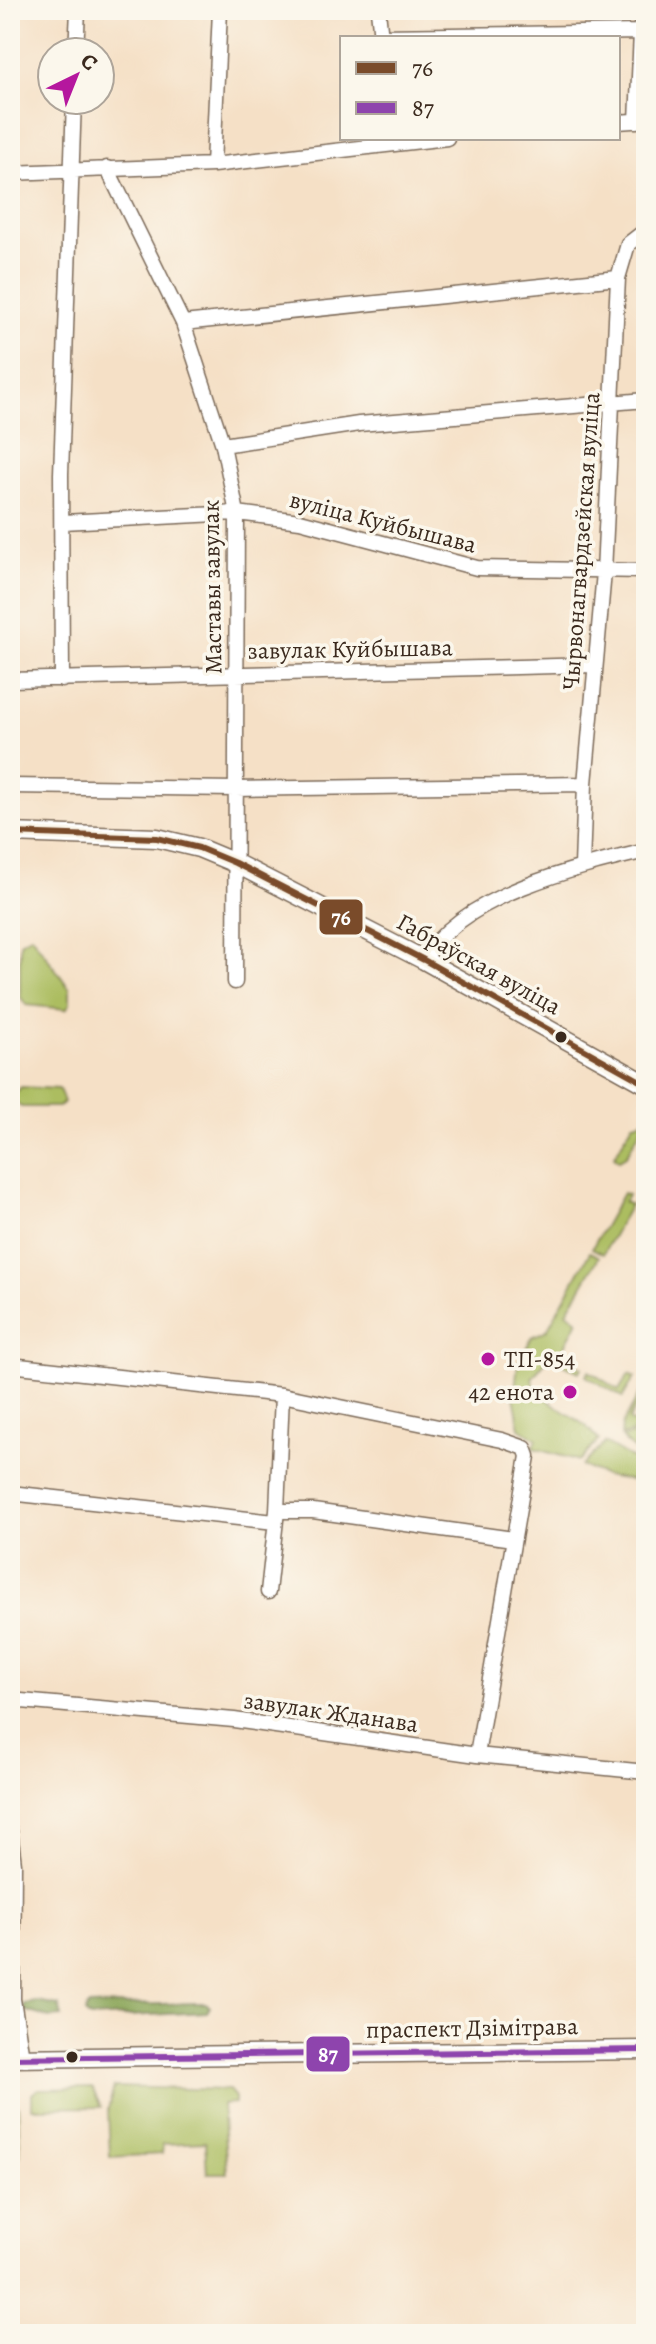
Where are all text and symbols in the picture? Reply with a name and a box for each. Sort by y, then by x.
north arrow [36,36,116,116]
legend [340,36,620,140]
text: С [74,47,104,78]
text: 76 [412,52,433,84]
text: 87 [412,92,435,124]
street label: Чырвонагвардзейская вуліца [555,391,607,691]
street label: вуліца Куйбышава [286,483,480,561]
street label: Маставы завулак [194,499,230,675]
street label: завулак Куйбышава [247,631,453,667]
line badge: 76 [318,898,364,936]
text: 76 [331,903,351,933]
street label: Габраўская вуліца [391,906,567,1022]
unlabelled marker [553,1029,569,1045]
place label: ТП-854 [504,1343,576,1375]
marker: ТП-854 [479,1350,497,1368]
place label: 42 енота [468,1376,554,1408]
marker: 42 енота [561,1383,579,1401]
street label: завулак Жданава [242,1684,420,1740]
street label: праспект Дзімітрава [366,2010,578,2046]
line badge: 87 [305,2035,351,2073]
text: 87 [318,2040,339,2070]
unlabelled marker [64,2049,80,2065]

